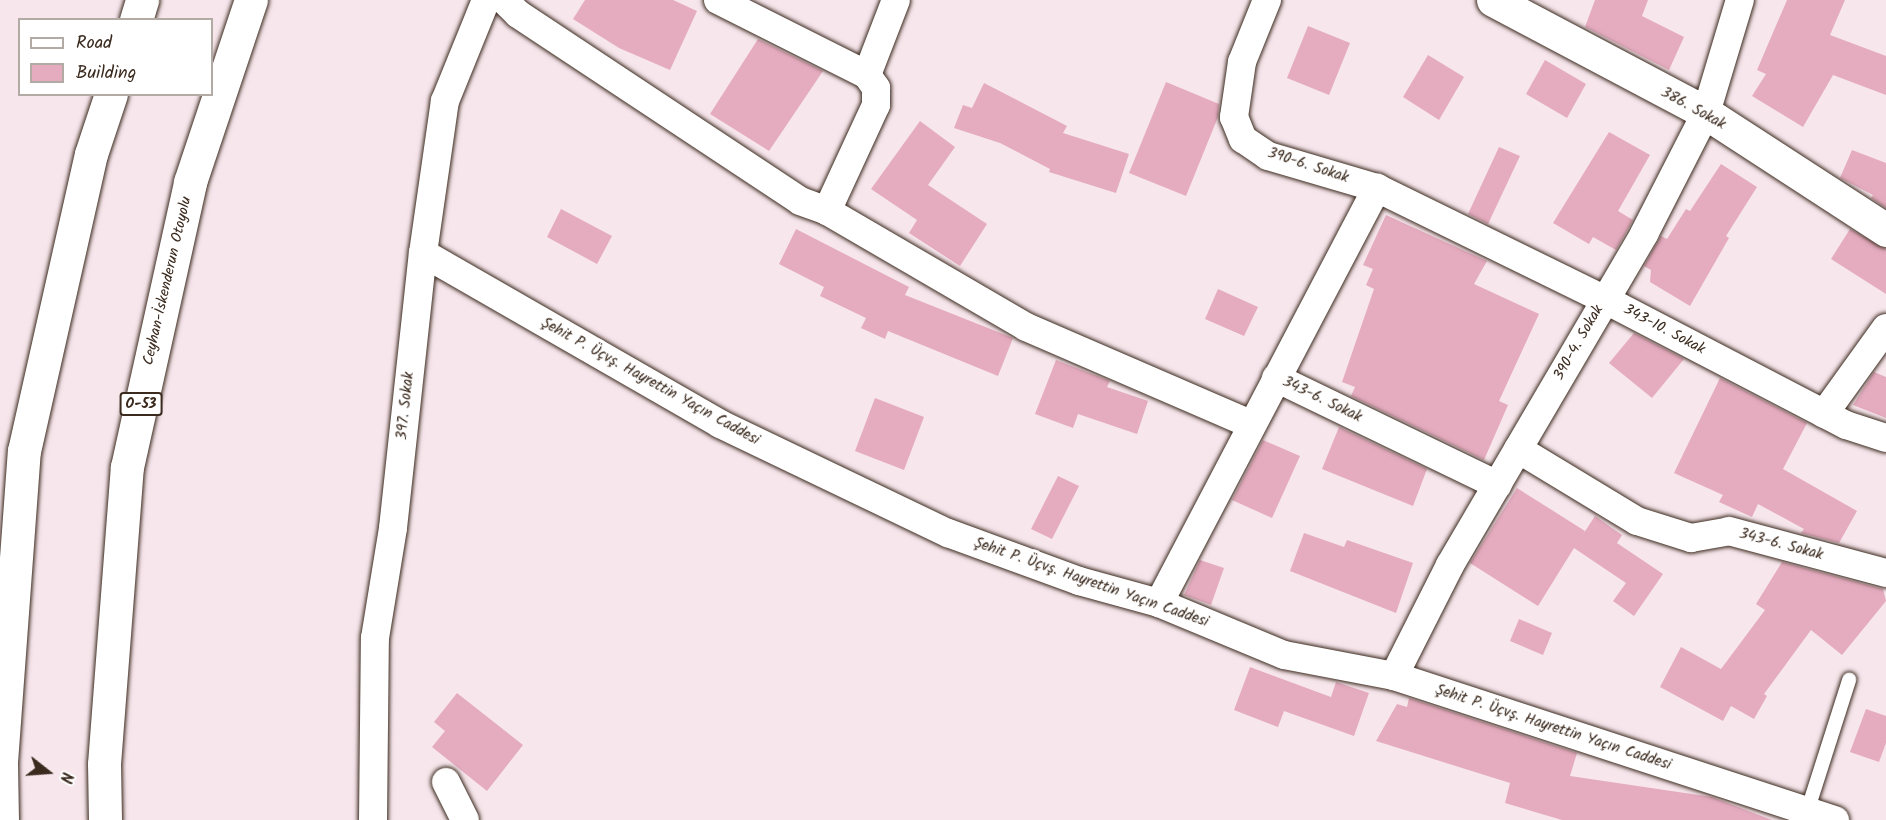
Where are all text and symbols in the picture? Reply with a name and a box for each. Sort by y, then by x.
legend [18,18,213,96]
text: Road [76,29,112,58]
text: Building [76,59,136,88]
street label: 386. Sokak [1657,84,1729,134]
street label: 390-6. Sokak [1265,144,1351,188]
street label: Ceyhan-İskenderun Otoyolu [140,195,196,367]
street label: 343-10. Sokak [1620,301,1708,359]
street label: 390-4. Sokak [1550,302,1608,384]
street label: Şehit P. Üçvş. Hayrettin Yaçın Caddesi [538,314,762,450]
street label: 397. Sokak [393,371,419,441]
street label: 343-6. Sokak [1279,373,1365,427]
road number: O-53 [118,393,164,415]
street label: 343-6. Sokak [1737,525,1825,565]
street label: Şehit P. Üçvş. Hayrettin Yaçın Caddesi [971,534,1211,632]
street label: Şehit P. Üçvş. Hayrettin Yaçın Caddesi [1433,681,1673,775]
north arrow [18,742,78,802]
text: N [52,769,79,786]

